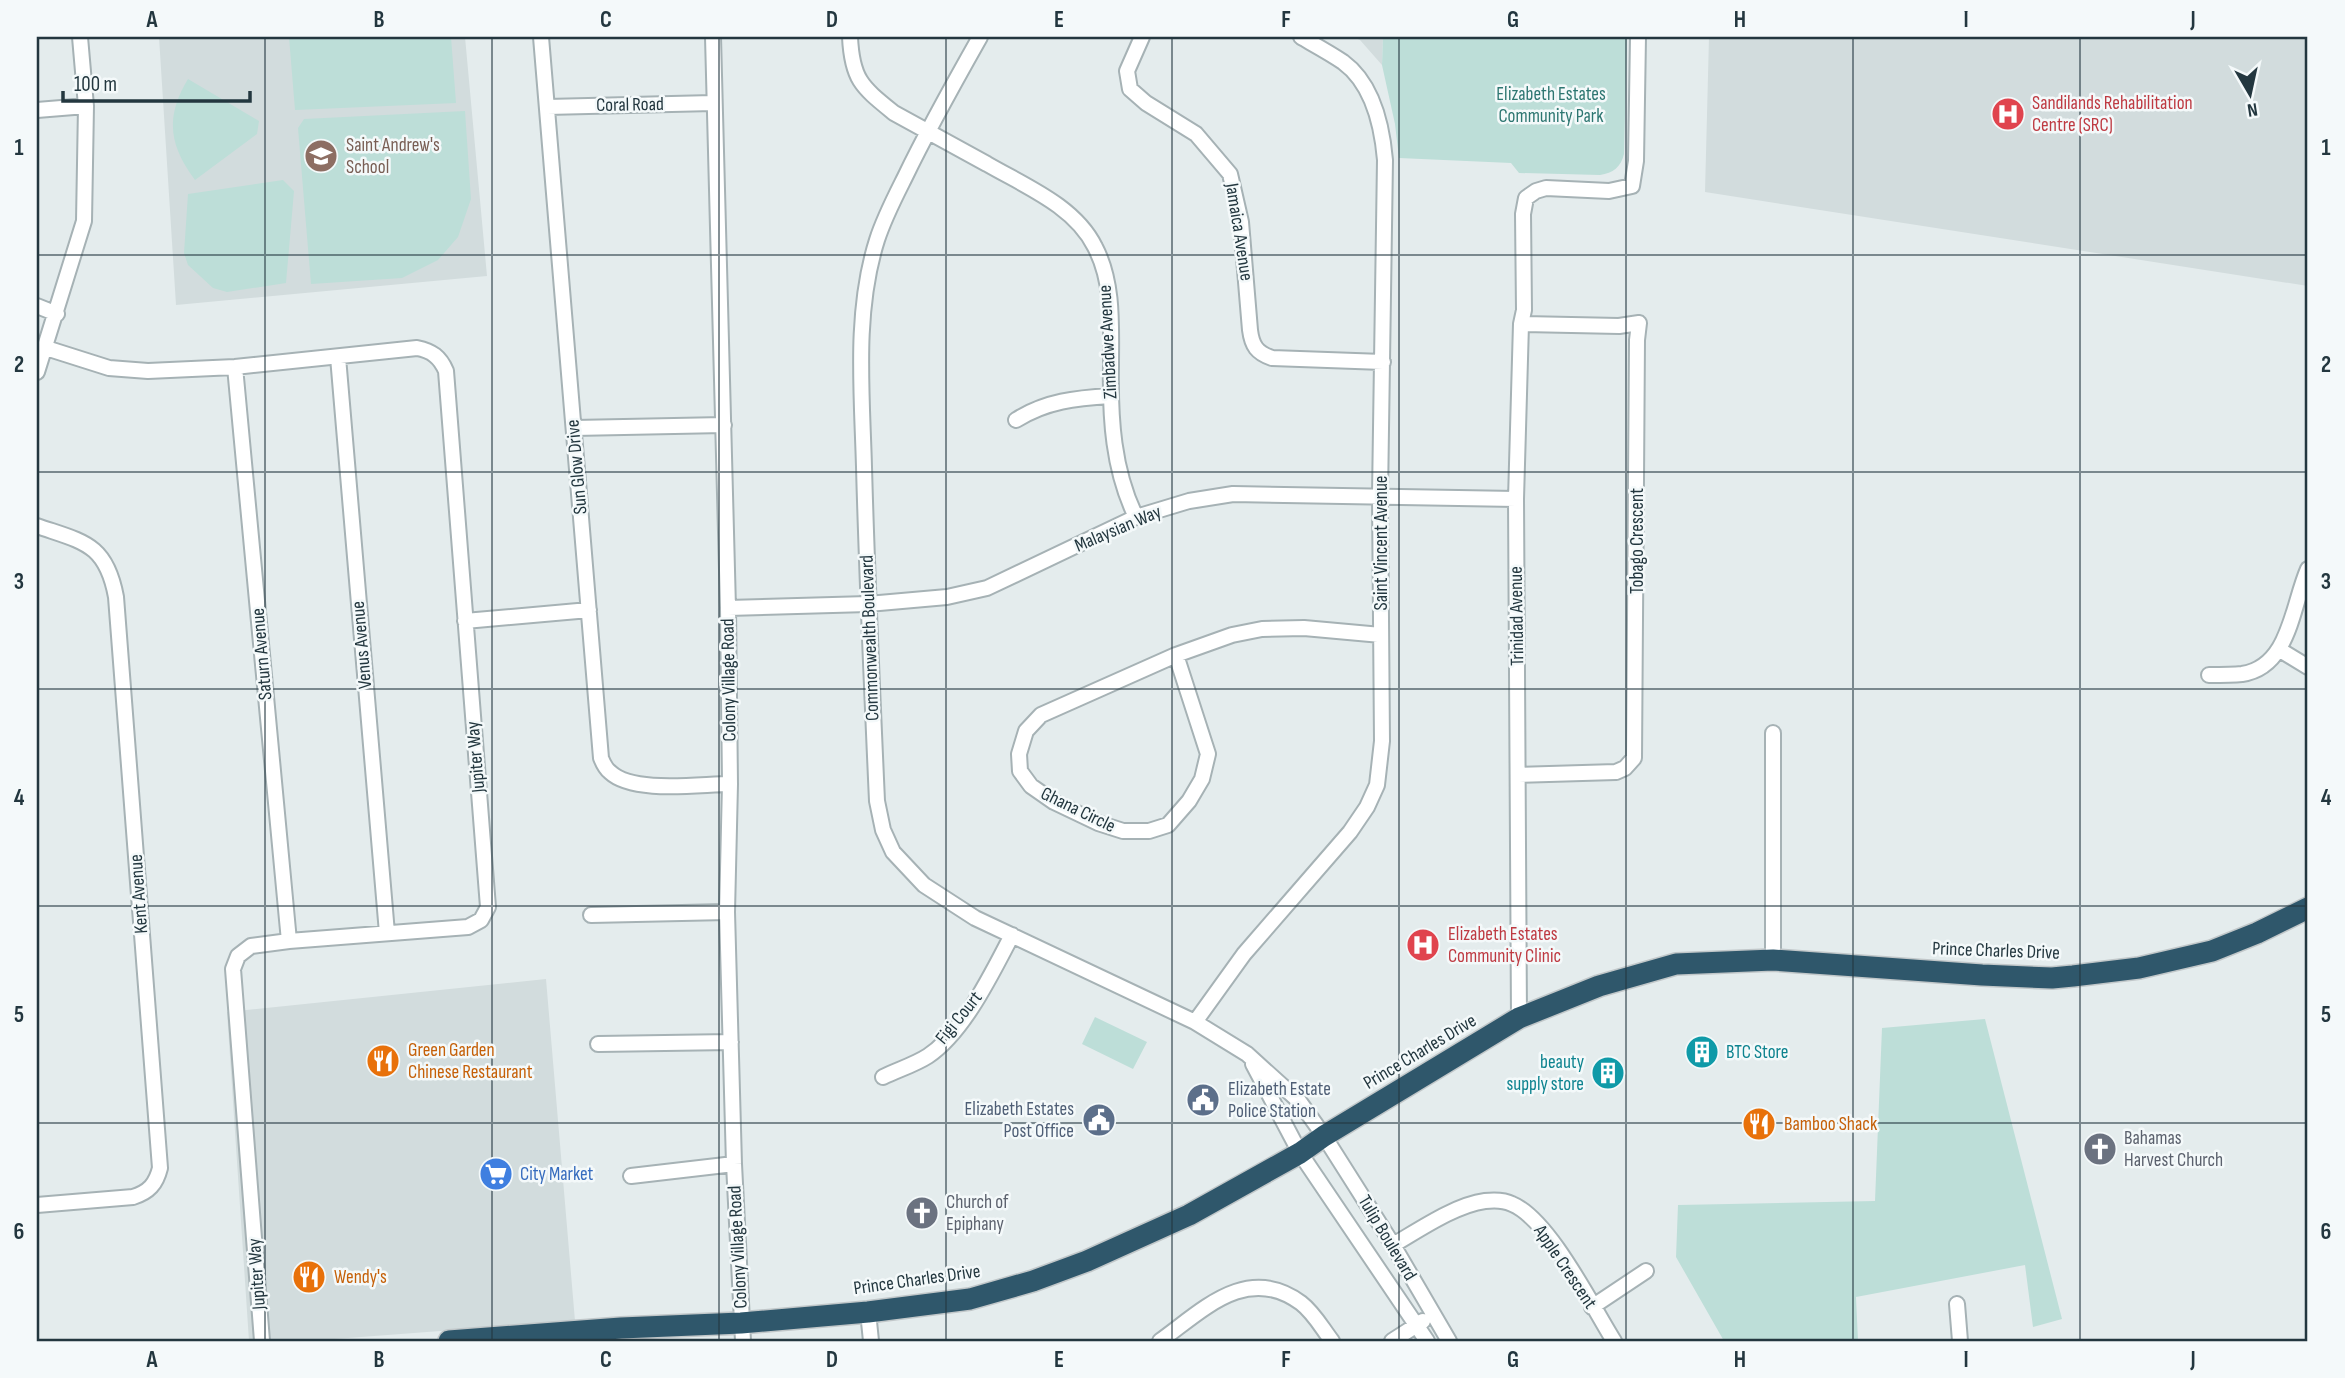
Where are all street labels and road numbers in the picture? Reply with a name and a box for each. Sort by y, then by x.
street label: Coral Road [596,93,664,117]
street label: Jamaica Avenue [1220,181,1258,282]
street label: Zimbadwe Avenue [1094,284,1122,400]
street label: Sun Glow Drive [561,419,593,515]
street label: Saint Vincent Avenue [1370,476,1393,610]
street label: Tobago Crescent [1626,488,1649,594]
street label: Malaysian Way [1071,500,1165,558]
street label: Commonwealth Boulevard [856,555,884,721]
street label: Trinidad Avenue [1505,566,1529,666]
street label: Venus Avenue [347,600,377,690]
street label: Saturn Avenue [247,607,277,701]
street label: Colony Village Road [716,618,742,742]
street label: Jupiter Way [461,720,491,795]
street label: Ghana Circle [1037,782,1119,838]
street label: Kent Avenue [125,854,153,934]
street label: Prince Charles Drive [1932,937,2060,965]
street label: Figi Court [931,987,987,1049]
street label: Prince Charles Drive [1359,1009,1481,1095]
street label: Colony Village Road [723,1185,753,1309]
street label: Tulip Boulevard [1353,1191,1421,1285]
street label: Apple Crescent [1528,1220,1602,1314]
street label: Jupiter Way [243,1237,271,1311]
street label: Prince Charles Drive [852,1260,982,1300]

